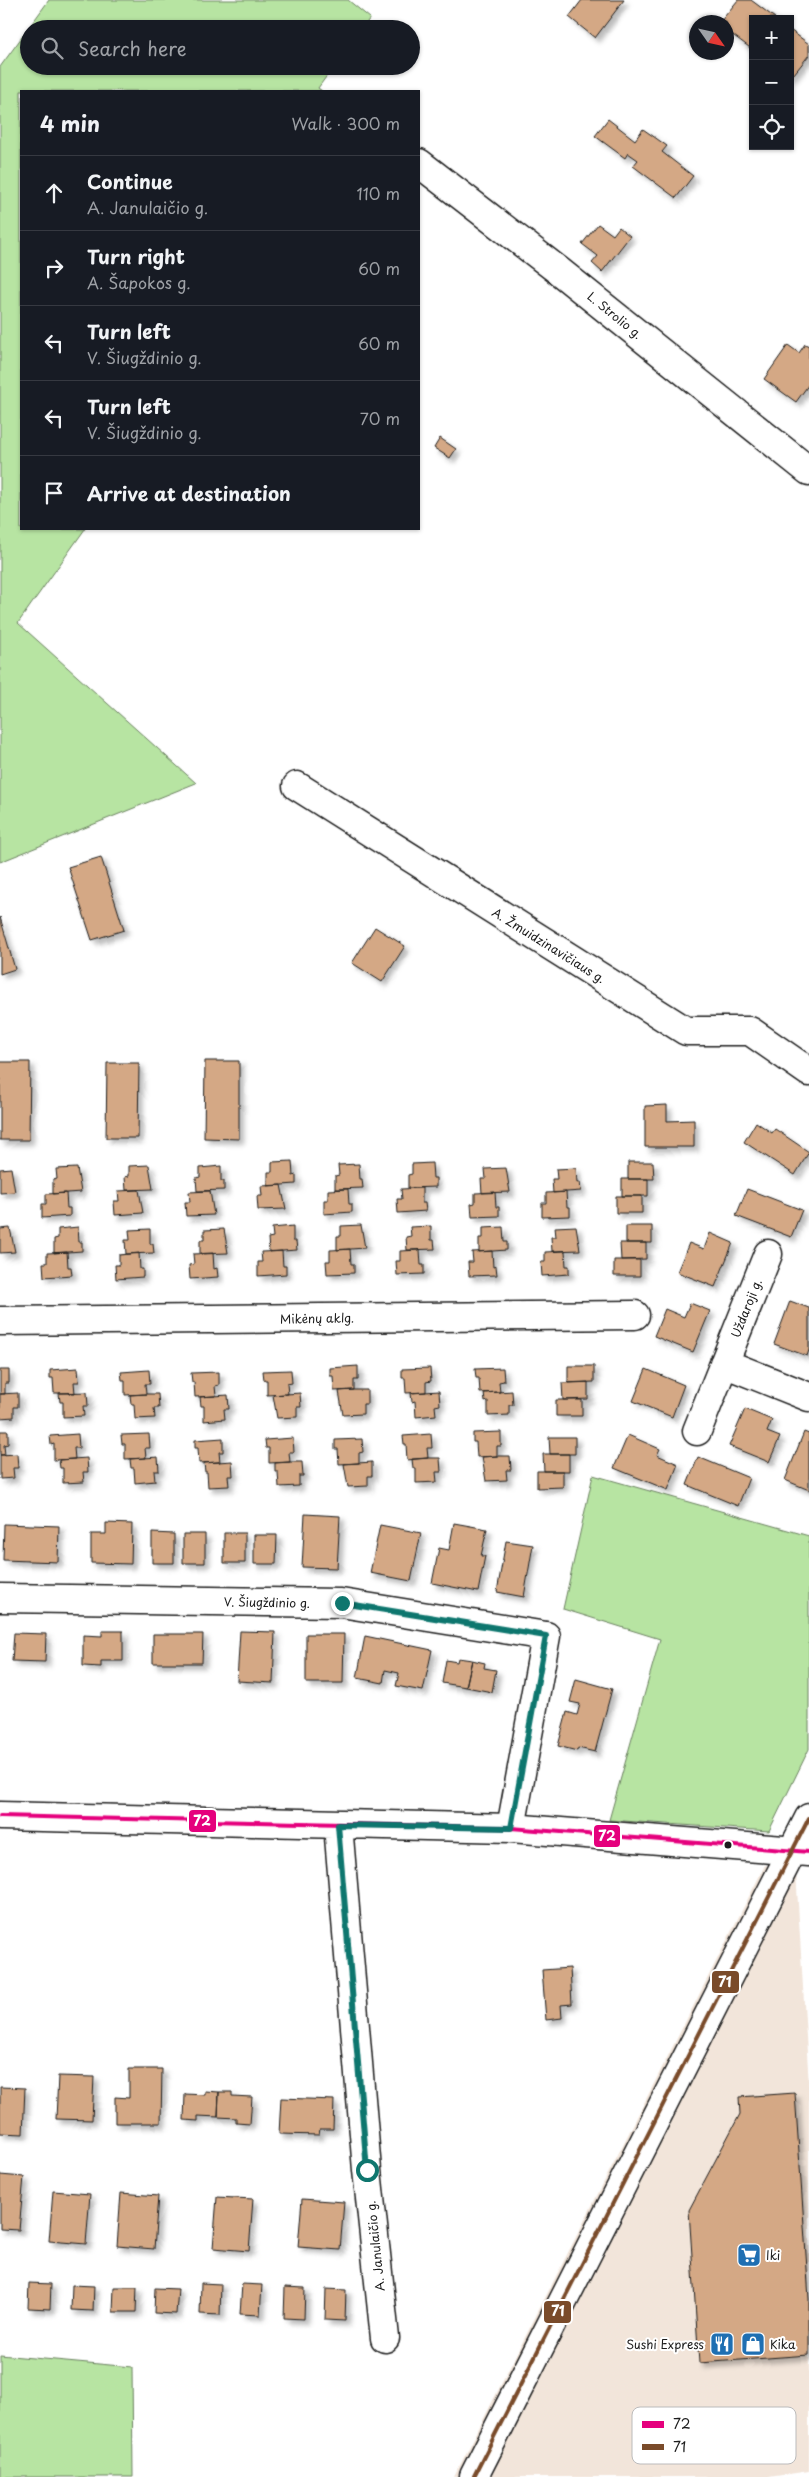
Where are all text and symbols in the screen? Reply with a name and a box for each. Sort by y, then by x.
north arrow [689,15,734,60]
map controls [749,15,794,150]
button: + [749,15,794,60]
search box [20,20,420,75]
icon: search [38,34,66,62]
text: Search here [78,34,187,62]
button: − [749,60,794,105]
button: locate [749,105,794,150]
text: 4 min [40,107,100,139]
text: Walk · 300 m [291,111,400,135]
text: Continue [87,167,173,195]
icon: ahead [40,179,68,207]
text: 110 m [357,181,400,205]
text: A. Janulaičio g. [87,195,208,219]
text: Turn right [87,242,185,270]
icon: right [40,254,68,282]
text: 60 m [358,256,400,280]
text: A. Šapokos g. [87,270,191,294]
street label: L. Strolio g. [584,287,646,343]
text: Turn left [87,317,171,345]
icon: left [40,329,68,357]
text: 60 m [358,331,400,355]
text: V. Šiugždinio g. [87,345,202,369]
text: Turn left [87,392,171,420]
icon: left [40,404,68,432]
text: 70 m [360,406,400,430]
text: V. Šiugždinio g. [87,420,202,444]
icon: arrive [40,479,68,507]
text: Arrive at destination [87,479,291,507]
street label: A. Žmuidzinavičiaus g. [489,903,609,987]
street label: Uždaroji g. [726,1276,766,1340]
street label: Mikėnų aklg. [280,1308,354,1328]
street label: V. Šiugždinio g. [224,1592,310,1612]
route end [331,1592,354,1615]
line badge: 72 [188,1809,217,1833]
text: 72 [193,1810,211,1831]
line badge: 72 [593,1824,621,1848]
text: 72 [598,1825,616,1846]
unlabelled marker [723,1840,733,1850]
line badge: 71 [711,1970,740,1994]
text: 71 [718,1971,732,1992]
route start [356,2159,379,2182]
street label: A. Janulaičio g. [361,2200,389,2292]
supermarket icon: Iki [736,2242,762,2268]
place label: Iki [766,2246,780,2264]
line badge: 71 [543,2300,572,2324]
text: 71 [551,2300,565,2321]
restaurant icon: Sushi Express [709,2331,735,2357]
shop icon: Kika [740,2331,766,2357]
place label: Sushi Express [626,2335,704,2353]
place label: Kika [770,2335,796,2353]
legend [632,2407,796,2464]
text: 72 [673,2413,691,2434]
text: 71 [673,2436,686,2457]

